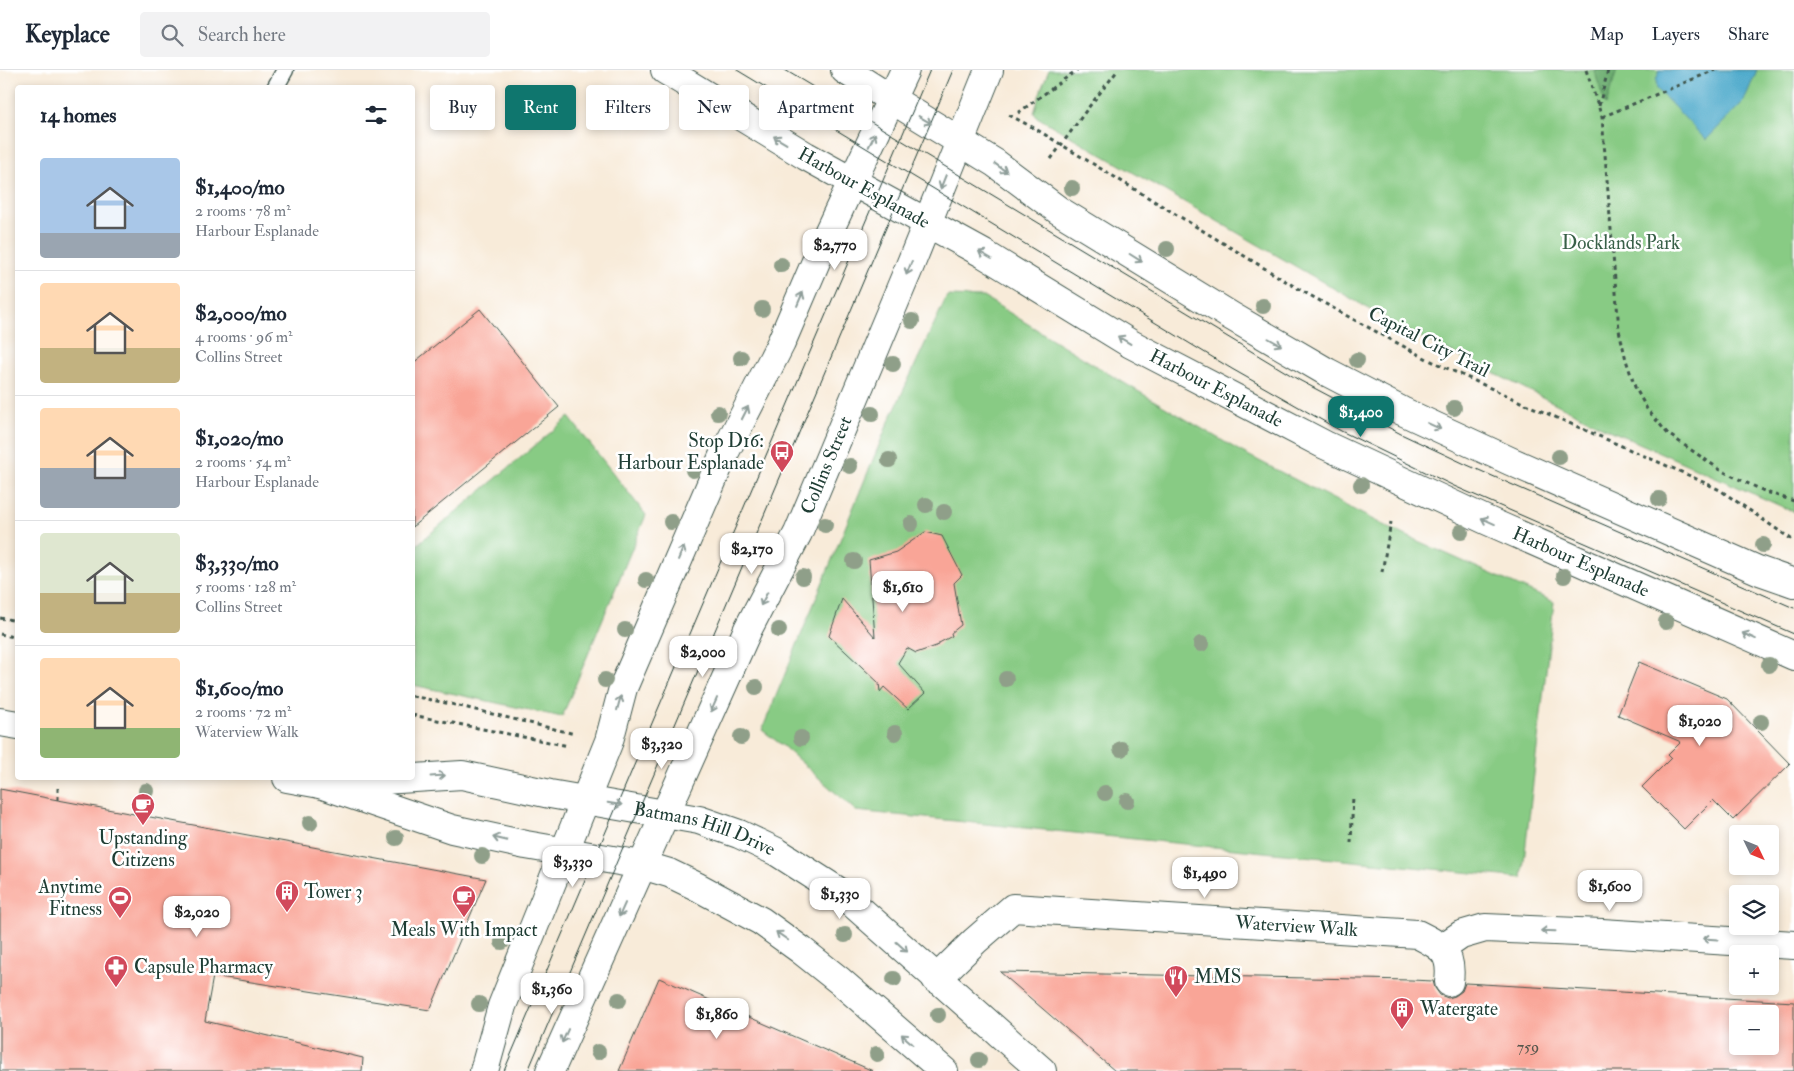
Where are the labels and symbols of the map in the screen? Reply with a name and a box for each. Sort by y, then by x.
one-way arrow [918,116,932,126]
one-way arrow [868,133,877,148]
one-way arrow [774,135,788,145]
street label: Harbour Esplanade [793,142,934,235]
one-way arrow [994,163,1008,173]
one-way arrow [938,174,947,189]
pin: $2,770 [794,228,876,271]
park label: Docklands Park [1562,231,1680,255]
one-way arrow [978,250,993,260]
one-way arrow [1128,254,1142,264]
one-way arrow [903,260,913,275]
one-way arrow [796,292,806,307]
street label: Capital City Trail [1364,301,1494,384]
one-way arrow [1117,334,1131,344]
one-way arrow [1267,338,1282,347]
street label: Harbour Esplanade [1145,344,1287,433]
pin: $1,400 [1320,396,1402,438]
one-way arrow [741,406,750,421]
street label: Collins Street [795,413,858,518]
one-way arrow [1426,421,1441,431]
place label: Stop D16: Harbour Esplanade [617,429,764,476]
bus stop icon: Stop D16: Harbour Esplanade [769,439,795,473]
one-way arrow [1481,516,1496,526]
street label: Harbour Esplanade [1509,521,1653,603]
pin: $2,170 [711,532,793,575]
one-way arrow [677,546,687,561]
pin: $1,610 [862,570,944,613]
one-way arrow [759,591,769,606]
one-way arrow [1742,630,1757,640]
pin: $2,000 [662,636,744,678]
one-way arrow [615,696,624,712]
one-way arrow [709,697,718,712]
pin: $1,020 [1659,704,1741,747]
pin: $3,320 [621,728,703,770]
one-way arrow [430,772,446,781]
cafe icon: Upstanding Citizens [130,792,156,826]
street label: Batmans Hill Drive [632,797,779,861]
one-way arrow [607,800,623,810]
north arrow [1729,825,1779,875]
place label: Upstanding Citizens [99,826,188,872]
one-way arrow [492,834,508,843]
pin: $3,330 [532,846,614,888]
pin: $1,490 [1164,856,1246,899]
pin: $1,600 [1569,870,1651,912]
place label: Anytime Fitness [37,875,102,921]
pin: $1,330 [799,878,881,920]
building icon: Tower 3 [274,879,300,913]
place label: Tower 3 [304,880,363,904]
cafe icon: Meals With Impact [451,884,477,918]
sports icon: Anytime Fitness [107,885,133,919]
pin: $2,020 [156,896,238,938]
one-way arrow [617,902,627,917]
street label: Waterview Walk [1233,910,1359,942]
place label: Meals With Impact [390,918,538,943]
one-way arrow [1540,926,1556,935]
one-way arrow [775,931,789,941]
one-way arrow [1703,935,1719,944]
one-way arrow [895,942,908,953]
pharmacy icon: Capsule Pharmacy [103,954,129,988]
place label: Capsule Pharmacy [134,955,274,980]
restaurant icon: MMS [1163,964,1189,998]
place label: MMS [1194,965,1241,989]
pin: $1,360 [511,972,593,1015]
building icon: Watergate [1389,996,1415,1030]
place label: Watergate [1419,997,1498,1021]
pin: $1,860 [676,998,758,1040]
one-way arrow [560,1028,570,1043]
one-way arrow [901,1033,914,1045]
house number: 759 [1517,1037,1539,1057]

